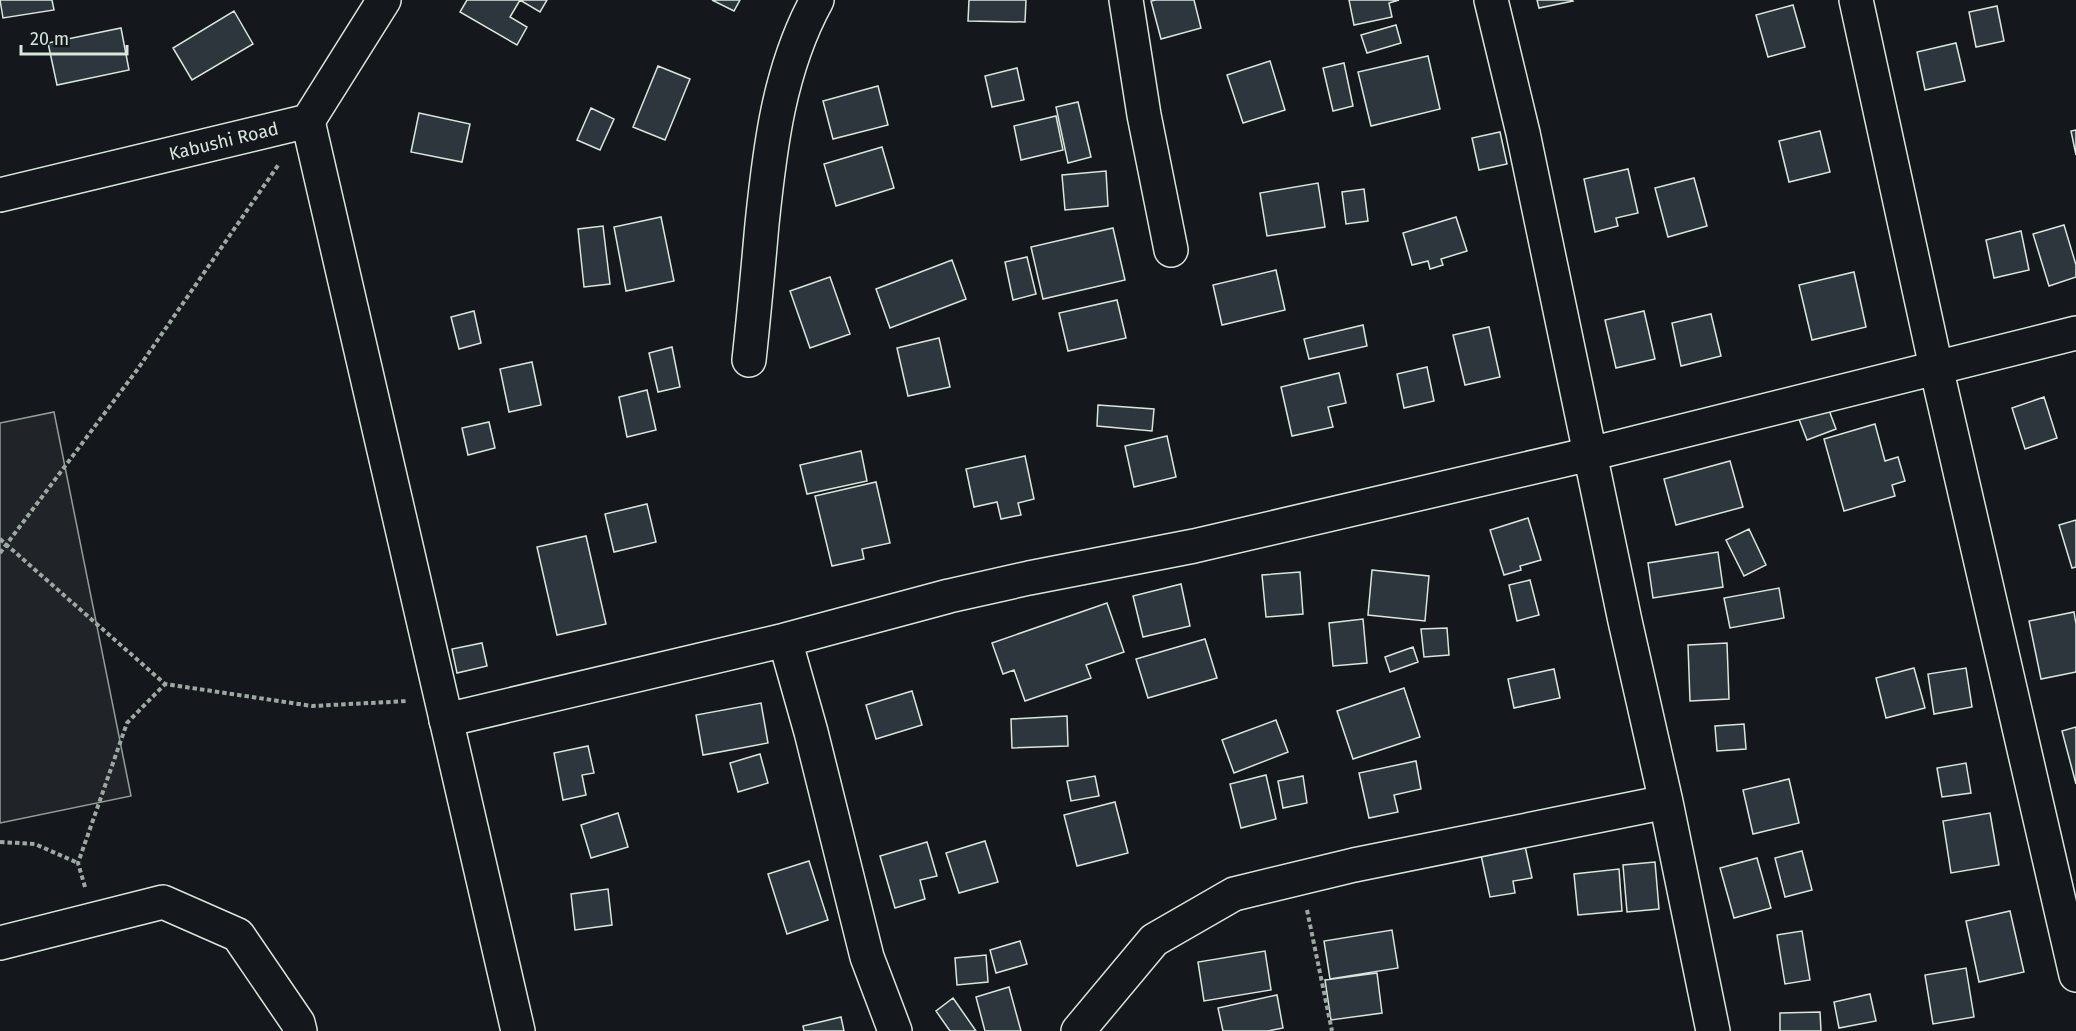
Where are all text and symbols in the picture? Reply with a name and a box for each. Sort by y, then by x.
scale bar [21,18,128,56]
text: 20 m [30,28,69,50]
street label: Kabushi Road [167,118,281,165]

